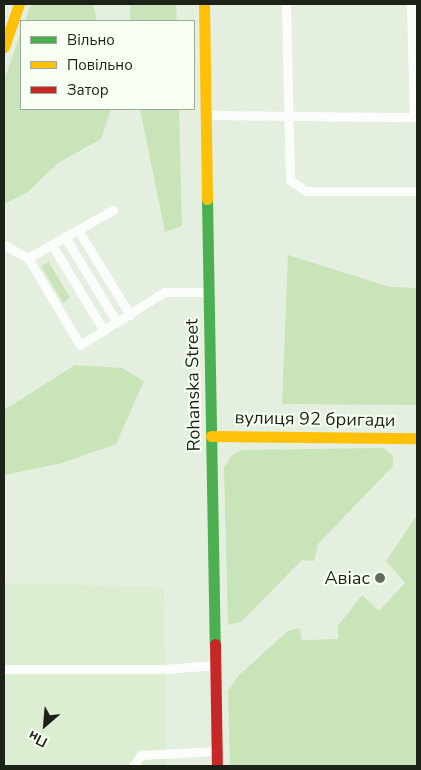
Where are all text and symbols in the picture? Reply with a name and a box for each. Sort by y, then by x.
legend [20,20,195,110]
text: Вільно [67,30,115,50]
text: Повільно [67,55,133,75]
text: Затор [67,80,109,100]
street label: Rohanska Street [181,318,205,452]
street label: вулиця 92 бригади [234,407,396,431]
place label: Авіас [324,567,370,589]
marker: Авіас [374,572,386,584]
north arrow [20,700,70,750]
text: Пн [25,726,51,752]

